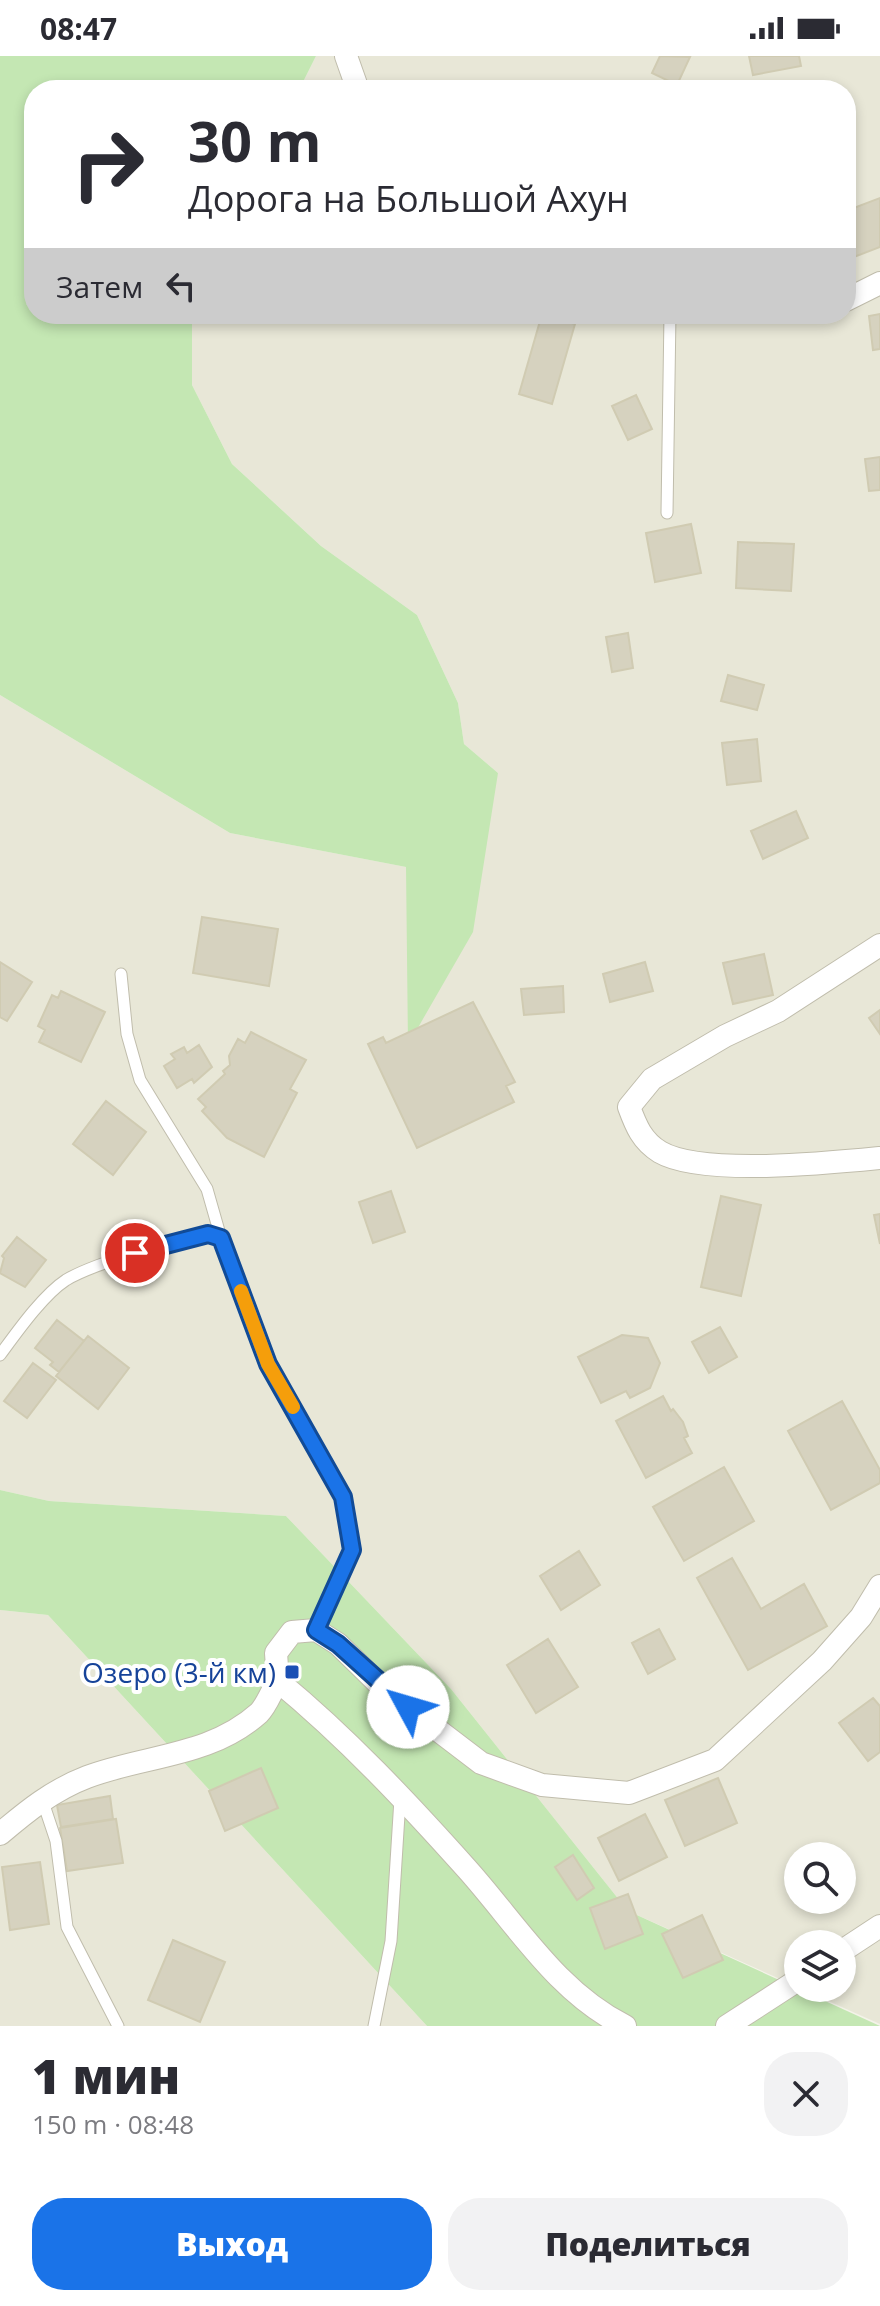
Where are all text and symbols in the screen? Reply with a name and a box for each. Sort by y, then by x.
text: 08:47 [40,8,117,49]
text: 30 m [188,102,322,178]
icon: right [56,112,160,216]
text: Дорога на Большой Ахун [188,174,629,223]
icon: left [159,264,203,308]
text: Затем [56,266,143,307]
pin [101,1219,169,1287]
icon: arrive [113,1231,157,1275]
place label: Озеро (3-й км) [82,1653,276,1691]
marker: Озеро (3-й км) [283,1663,301,1681]
position arrow [366,1665,450,1749]
map controls [784,1842,856,2002]
button: search [784,1842,856,1914]
button: layers [784,1930,856,2002]
text: 1 мин [32,2043,180,2108]
button: close [764,2052,848,2136]
text: 150 m · 08:48 [32,2106,194,2142]
button: Выход [32,2198,432,2290]
button: Поделиться [448,2198,848,2290]

